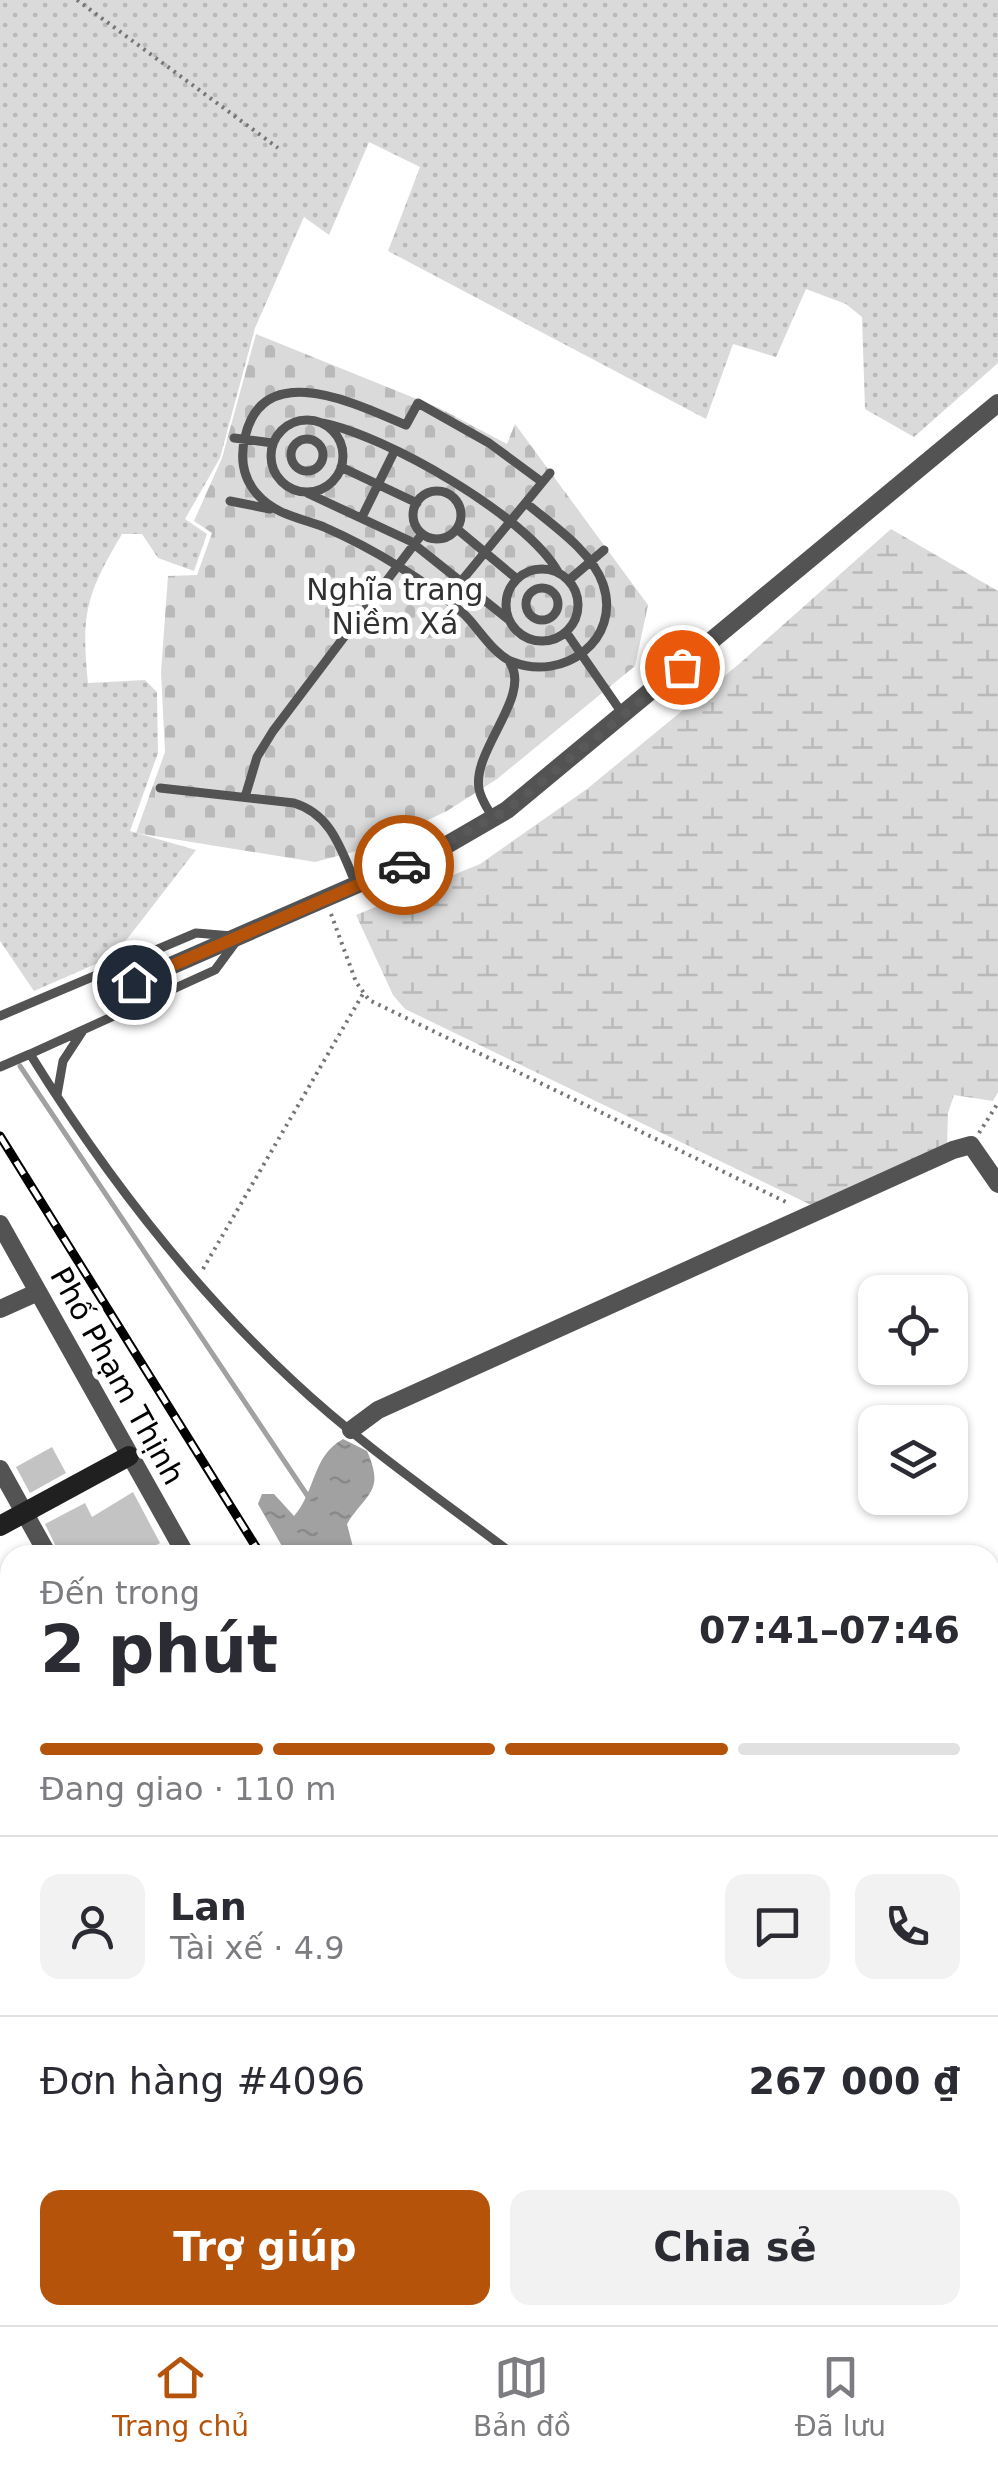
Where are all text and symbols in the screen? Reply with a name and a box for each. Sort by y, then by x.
park label: Nghĩa trang Niềm Xá [306,572,484,641]
pin [640,625,725,710]
icon: bag [655,640,710,695]
courier [354,815,454,915]
icon: car [377,838,432,893]
pin [92,940,177,1025]
icon: home [107,955,162,1010]
street label: Phố Phạm Thịnh [43,1261,192,1490]
map controls [858,1275,968,1515]
button: locate [858,1275,968,1385]
button: layers [858,1405,968,1515]
text: Đến trong [40,1574,200,1612]
text: 07:41–07:46 [699,1608,960,1652]
text: 2 phút [40,1612,278,1687]
text: Đang giao · 110 m [40,1770,337,1808]
button: person [40,1874,145,1979]
button: chat [725,1874,830,1979]
button: phone [855,1874,960,1979]
text: Lan [170,1885,247,1929]
text: Tài xế · 4.9 [170,1929,345,1967]
text: Đơn hàng #4096 [40,2059,365,2103]
text: 267 000 ₫ [748,2059,960,2103]
button: Trợ giúp [40,2190,490,2305]
button: Chia sẻ [510,2190,960,2305]
tab: Trang chủ [112,2350,249,2443]
tab: Bản đồ [473,2350,571,2443]
tab: Đã lưu [795,2350,886,2443]

